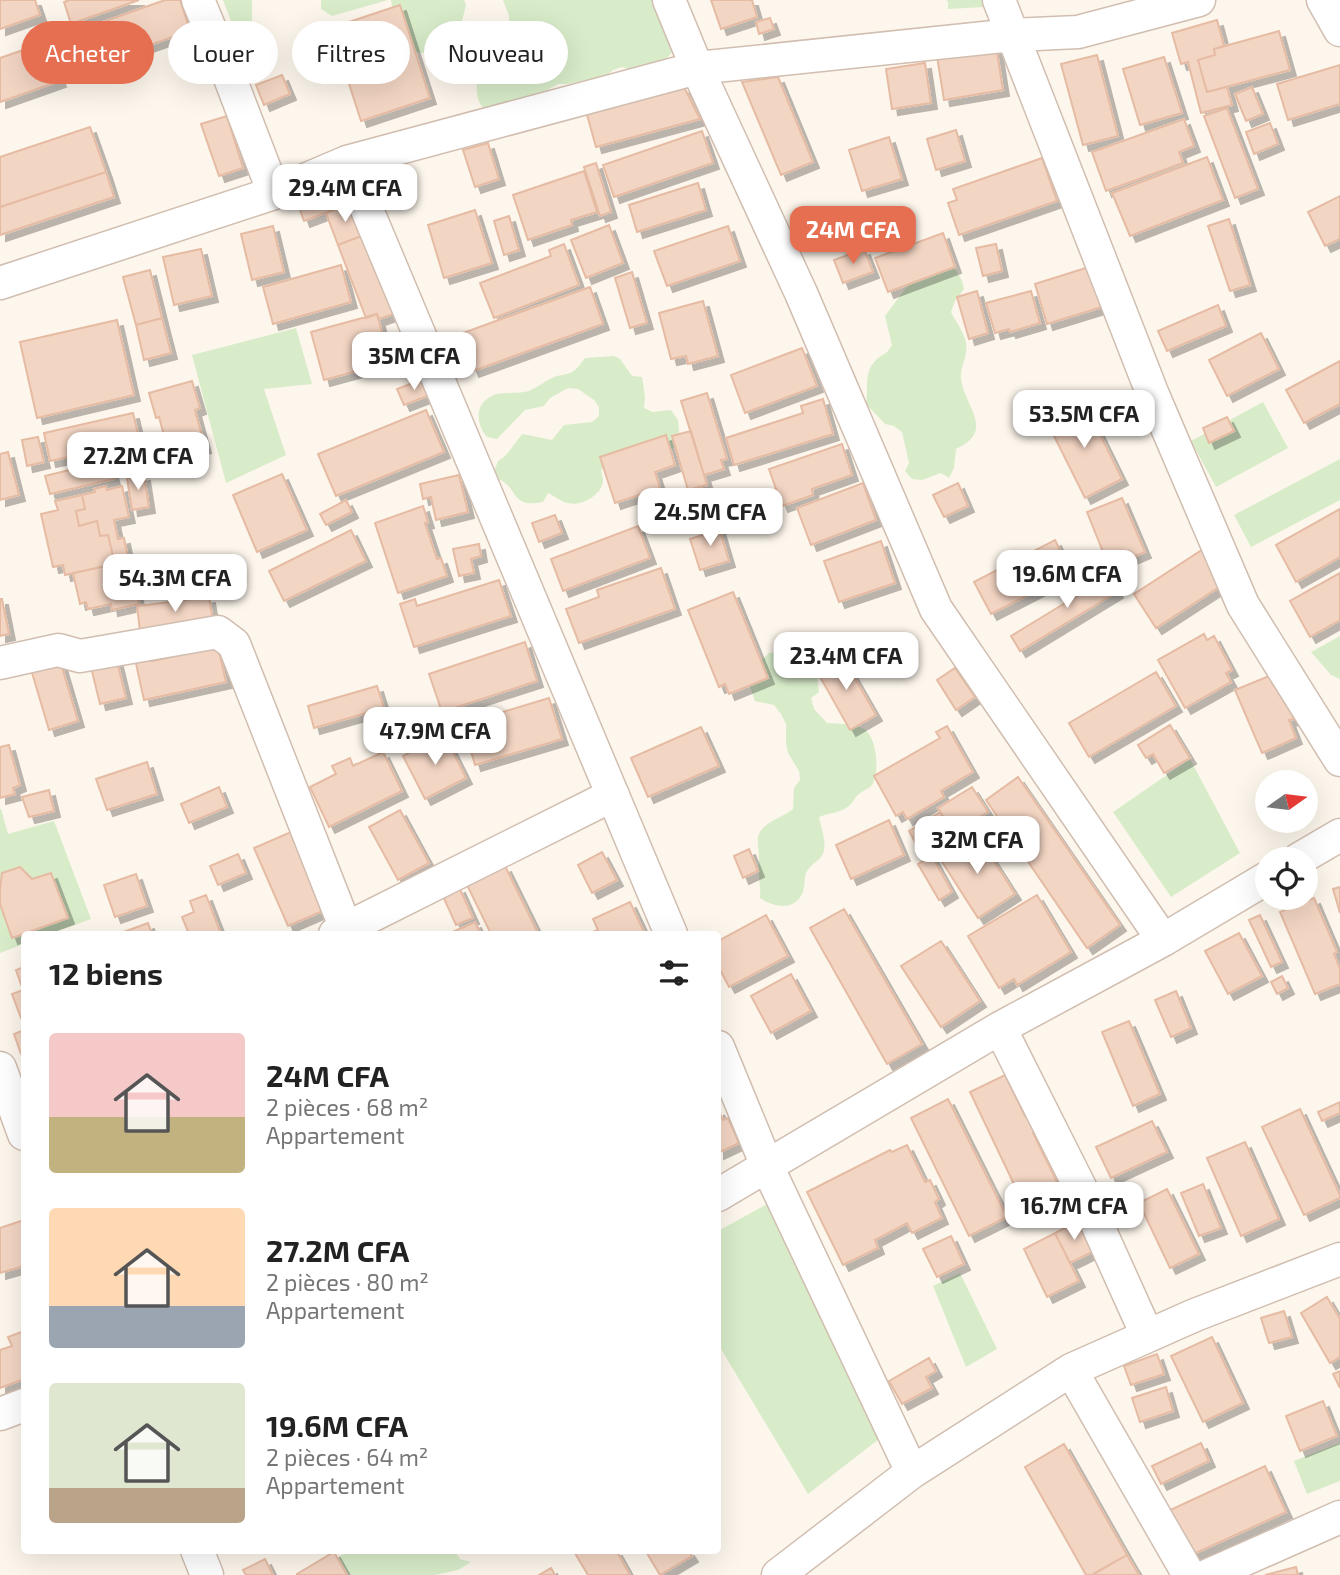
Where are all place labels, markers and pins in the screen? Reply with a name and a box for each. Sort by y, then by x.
pin: 29.4M CFA [265,164,425,224]
pin: 24M CFA [788,206,918,266]
pin: 35M CFA [349,332,479,392]
pin: 53.5M CFA [1004,391,1164,450]
pin: 27.2M CFA [58,433,218,492]
pin: 24.5M CFA [630,489,790,548]
pin: 19.6M CFA [987,550,1147,610]
pin: 54.3M CFA [95,554,255,614]
pin: 23.4M CFA [766,632,926,692]
pin: 47.9M CFA [355,708,515,767]
pin: 32M CFA [912,816,1042,876]
pin: 16.7M CFA [994,1182,1154,1242]

